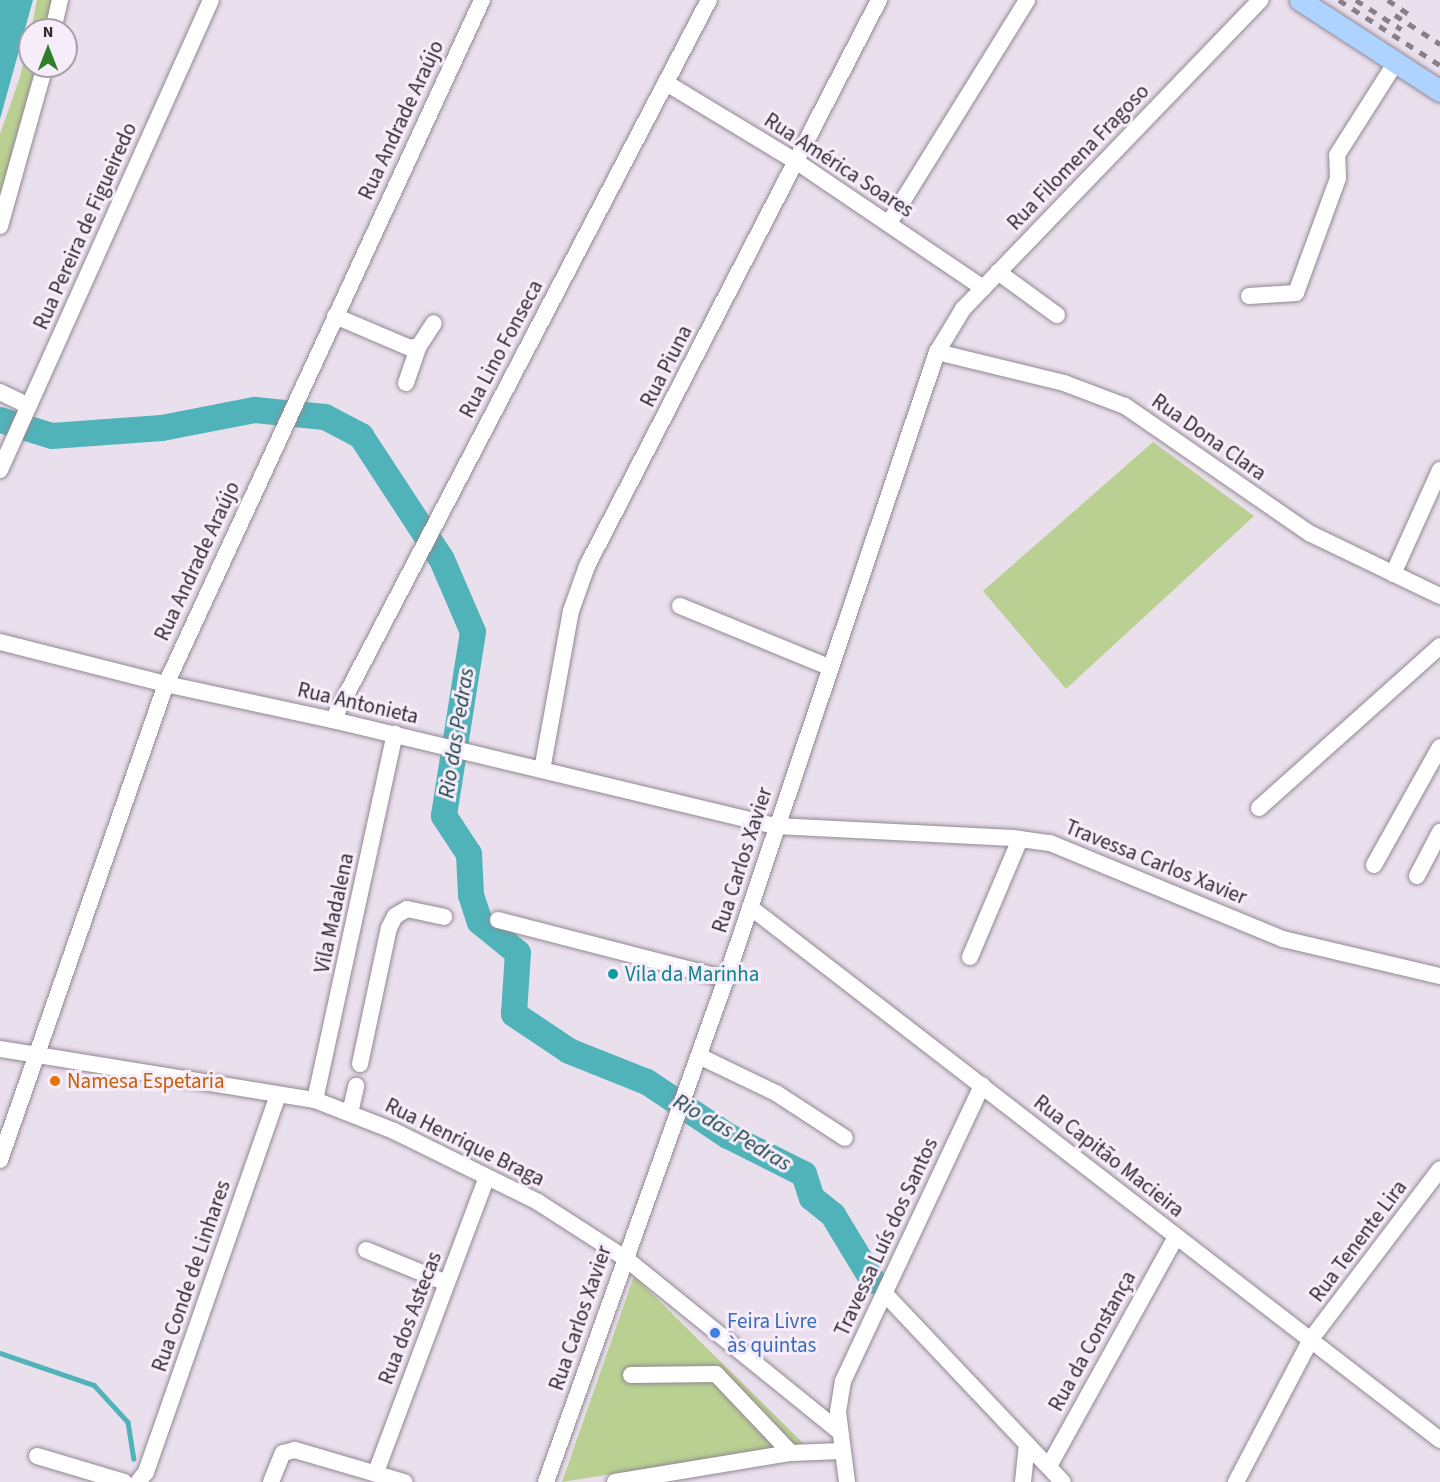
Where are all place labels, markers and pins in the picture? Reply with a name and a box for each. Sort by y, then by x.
place label: Vila da Marinha [625,961,759,987]
marker: Vila da Marinha [606,967,620,981]
place label: Namesa Espetaria [67,1068,225,1094]
marker: Namesa Espetaria [48,1074,62,1088]
place label: Feira Livre às quintas [727,1308,817,1358]
marker: Feira Livre às quintas [708,1326,722,1340]

